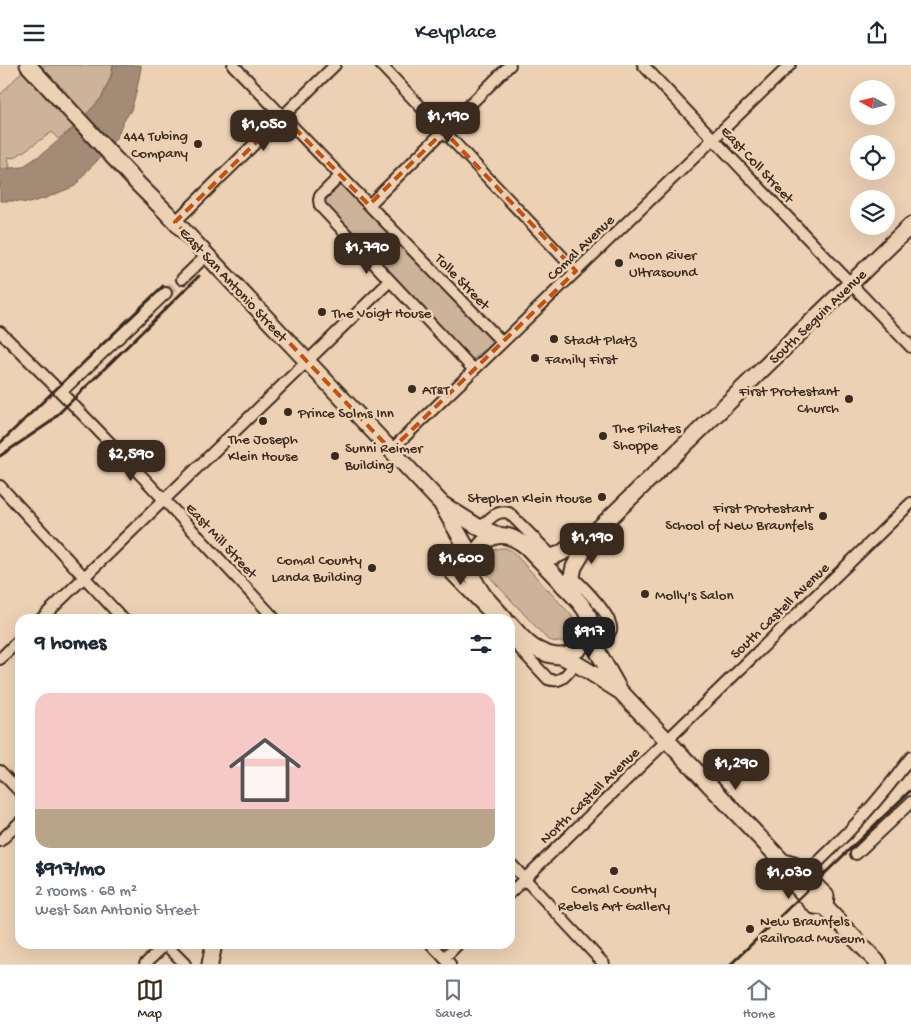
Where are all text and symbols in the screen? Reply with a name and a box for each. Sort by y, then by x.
icon: menu [20,19,48,47]
icon: share [863,19,891,47]
text: Keyplace [415,20,496,46]
north arrow [850,80,895,125]
map controls [850,80,895,235]
pin: $1,190 [407,101,489,144]
text: $1,190 [427,108,469,127]
pin: $1,050 [223,109,305,152]
text: $1,050 [241,116,287,135]
street label: East Coll Street [716,123,798,209]
place label: 444 Tubing Company [124,128,189,163]
button: locate [850,135,895,180]
marker: 444 Tubing Company [192,138,204,150]
button: layers [850,190,895,235]
street label: Comal Avenue [544,212,619,285]
street label: East San Antonio Street [175,224,292,348]
pin: $1,790 [326,233,408,275]
text: $1,790 [345,239,389,258]
place label: Moon River Ultrasound [629,247,698,282]
street label: Tolle Street [430,250,494,316]
marker: Moon River Ultrasound [613,257,625,269]
street label: South Seguin Avenue [766,266,871,369]
place label: The Voigt House [331,305,432,323]
marker: The Voigt House [316,306,328,318]
place label: Stadt Platz [564,332,637,350]
marker: Stadt Platz [548,333,560,345]
place label: Family First [544,351,619,369]
marker: Family First [529,352,541,364]
place label: AT&T [422,382,451,400]
marker: AT&T [406,383,418,395]
place label: First Protestant Church [738,383,841,418]
marker: First Protestant Church [843,393,855,405]
place label: Prince Solms Inn [297,405,394,423]
marker: Prince Solms Inn [282,406,294,418]
marker: The Joseph Klein House [257,415,269,427]
place label: The Pilates Shoppe [612,420,681,455]
marker: The Pilates Shoppe [597,430,609,442]
place label: The Joseph Klein House [227,431,298,466]
pin: $2,590 [90,439,172,482]
place label: Sunni Reimer Building [344,440,424,475]
text: $2,590 [108,446,154,465]
marker: Sunni Reimer Building [329,450,341,462]
place label: Stephen Klein House [467,490,592,508]
marker: Stephen Klein House [596,491,608,503]
street label: East Mill Street [181,500,261,584]
place label: First Protestant School of New Braunfels [665,500,815,535]
marker: First Protestant School of New Braunfels [817,510,829,522]
pin: $1,190 [551,523,633,565]
text: $1,190 [571,529,613,548]
pin: $1,600 [420,543,502,586]
text: $1,600 [439,550,483,569]
place label: Comal County Landa Building [271,552,363,587]
street label: South Castell Avenue [727,559,834,663]
marker: Comal County Landa Building [366,562,378,574]
place label: Molly's Salon [655,587,734,605]
marker: Molly's Salon [639,588,651,600]
pin: $917 [559,617,619,659]
text: $917 [574,623,604,642]
icon: filters [467,630,495,658]
text: 9 homes [35,632,106,657]
icon: home [220,725,310,815]
street label: North Castell Avenue [537,744,644,849]
pin: $1,290 [695,749,777,791]
text: $1,290 [714,755,758,774]
pin: $1,030 [748,857,830,900]
text: $917/mo [35,858,105,883]
text: $1,030 [766,864,812,883]
marker: Comal County Rebels Art Gallery [608,865,620,877]
place label: Comal County Rebels Art Gallery [558,881,671,916]
text: 2 rooms · 68 m² [35,883,137,902]
text: West San Antonio Street [35,902,198,921]
place label: New Braunfels Railroad Museum [760,913,865,948]
marker: New Braunfels Railroad Museum [744,923,756,935]
tab: Map [136,976,164,1023]
tab: Saved [435,976,471,1023]
tab: Home [743,976,775,1023]

